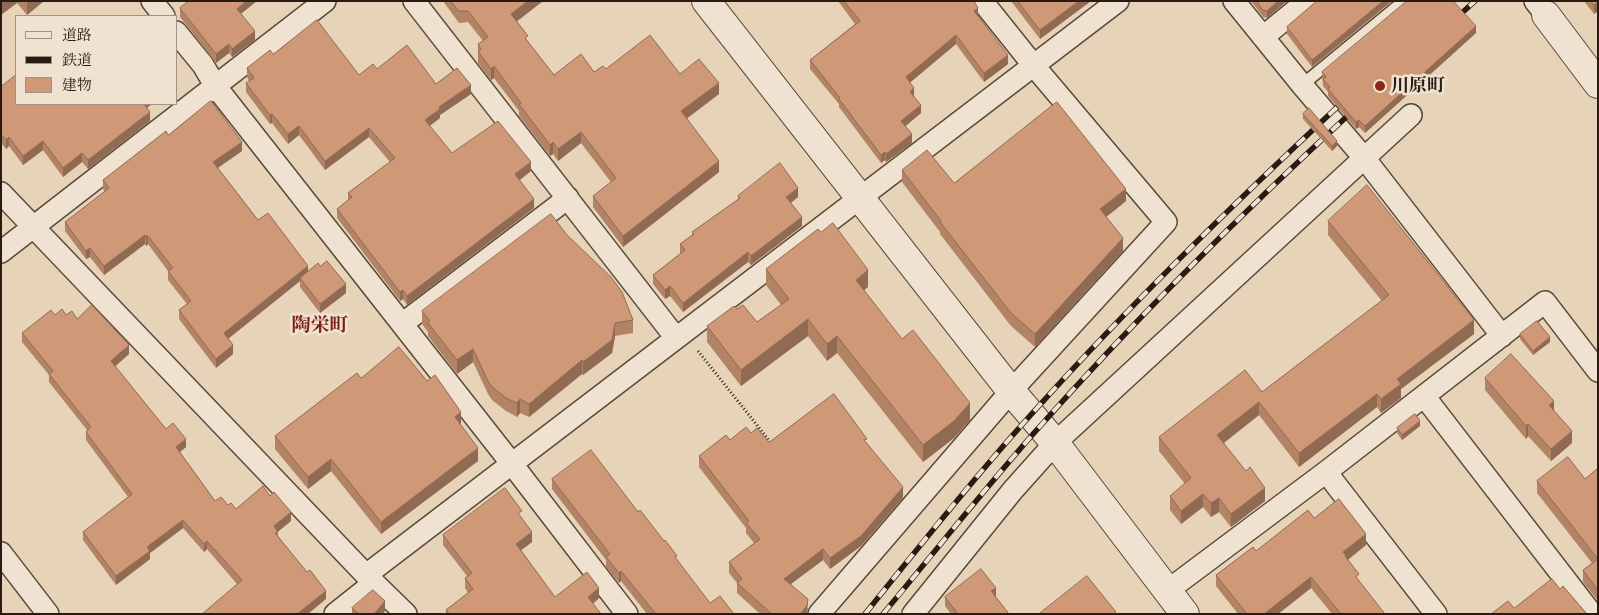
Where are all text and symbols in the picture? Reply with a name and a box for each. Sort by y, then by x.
legend [15,15,178,105]
text: 道路 [62,29,92,44]
text: 鉄道 [62,54,92,69]
place label: 川原町 [1391,75,1445,97]
text: 建物 [62,79,92,94]
marker: 川原町 [1373,79,1387,93]
district label: 陶栄町 [292,315,348,337]

